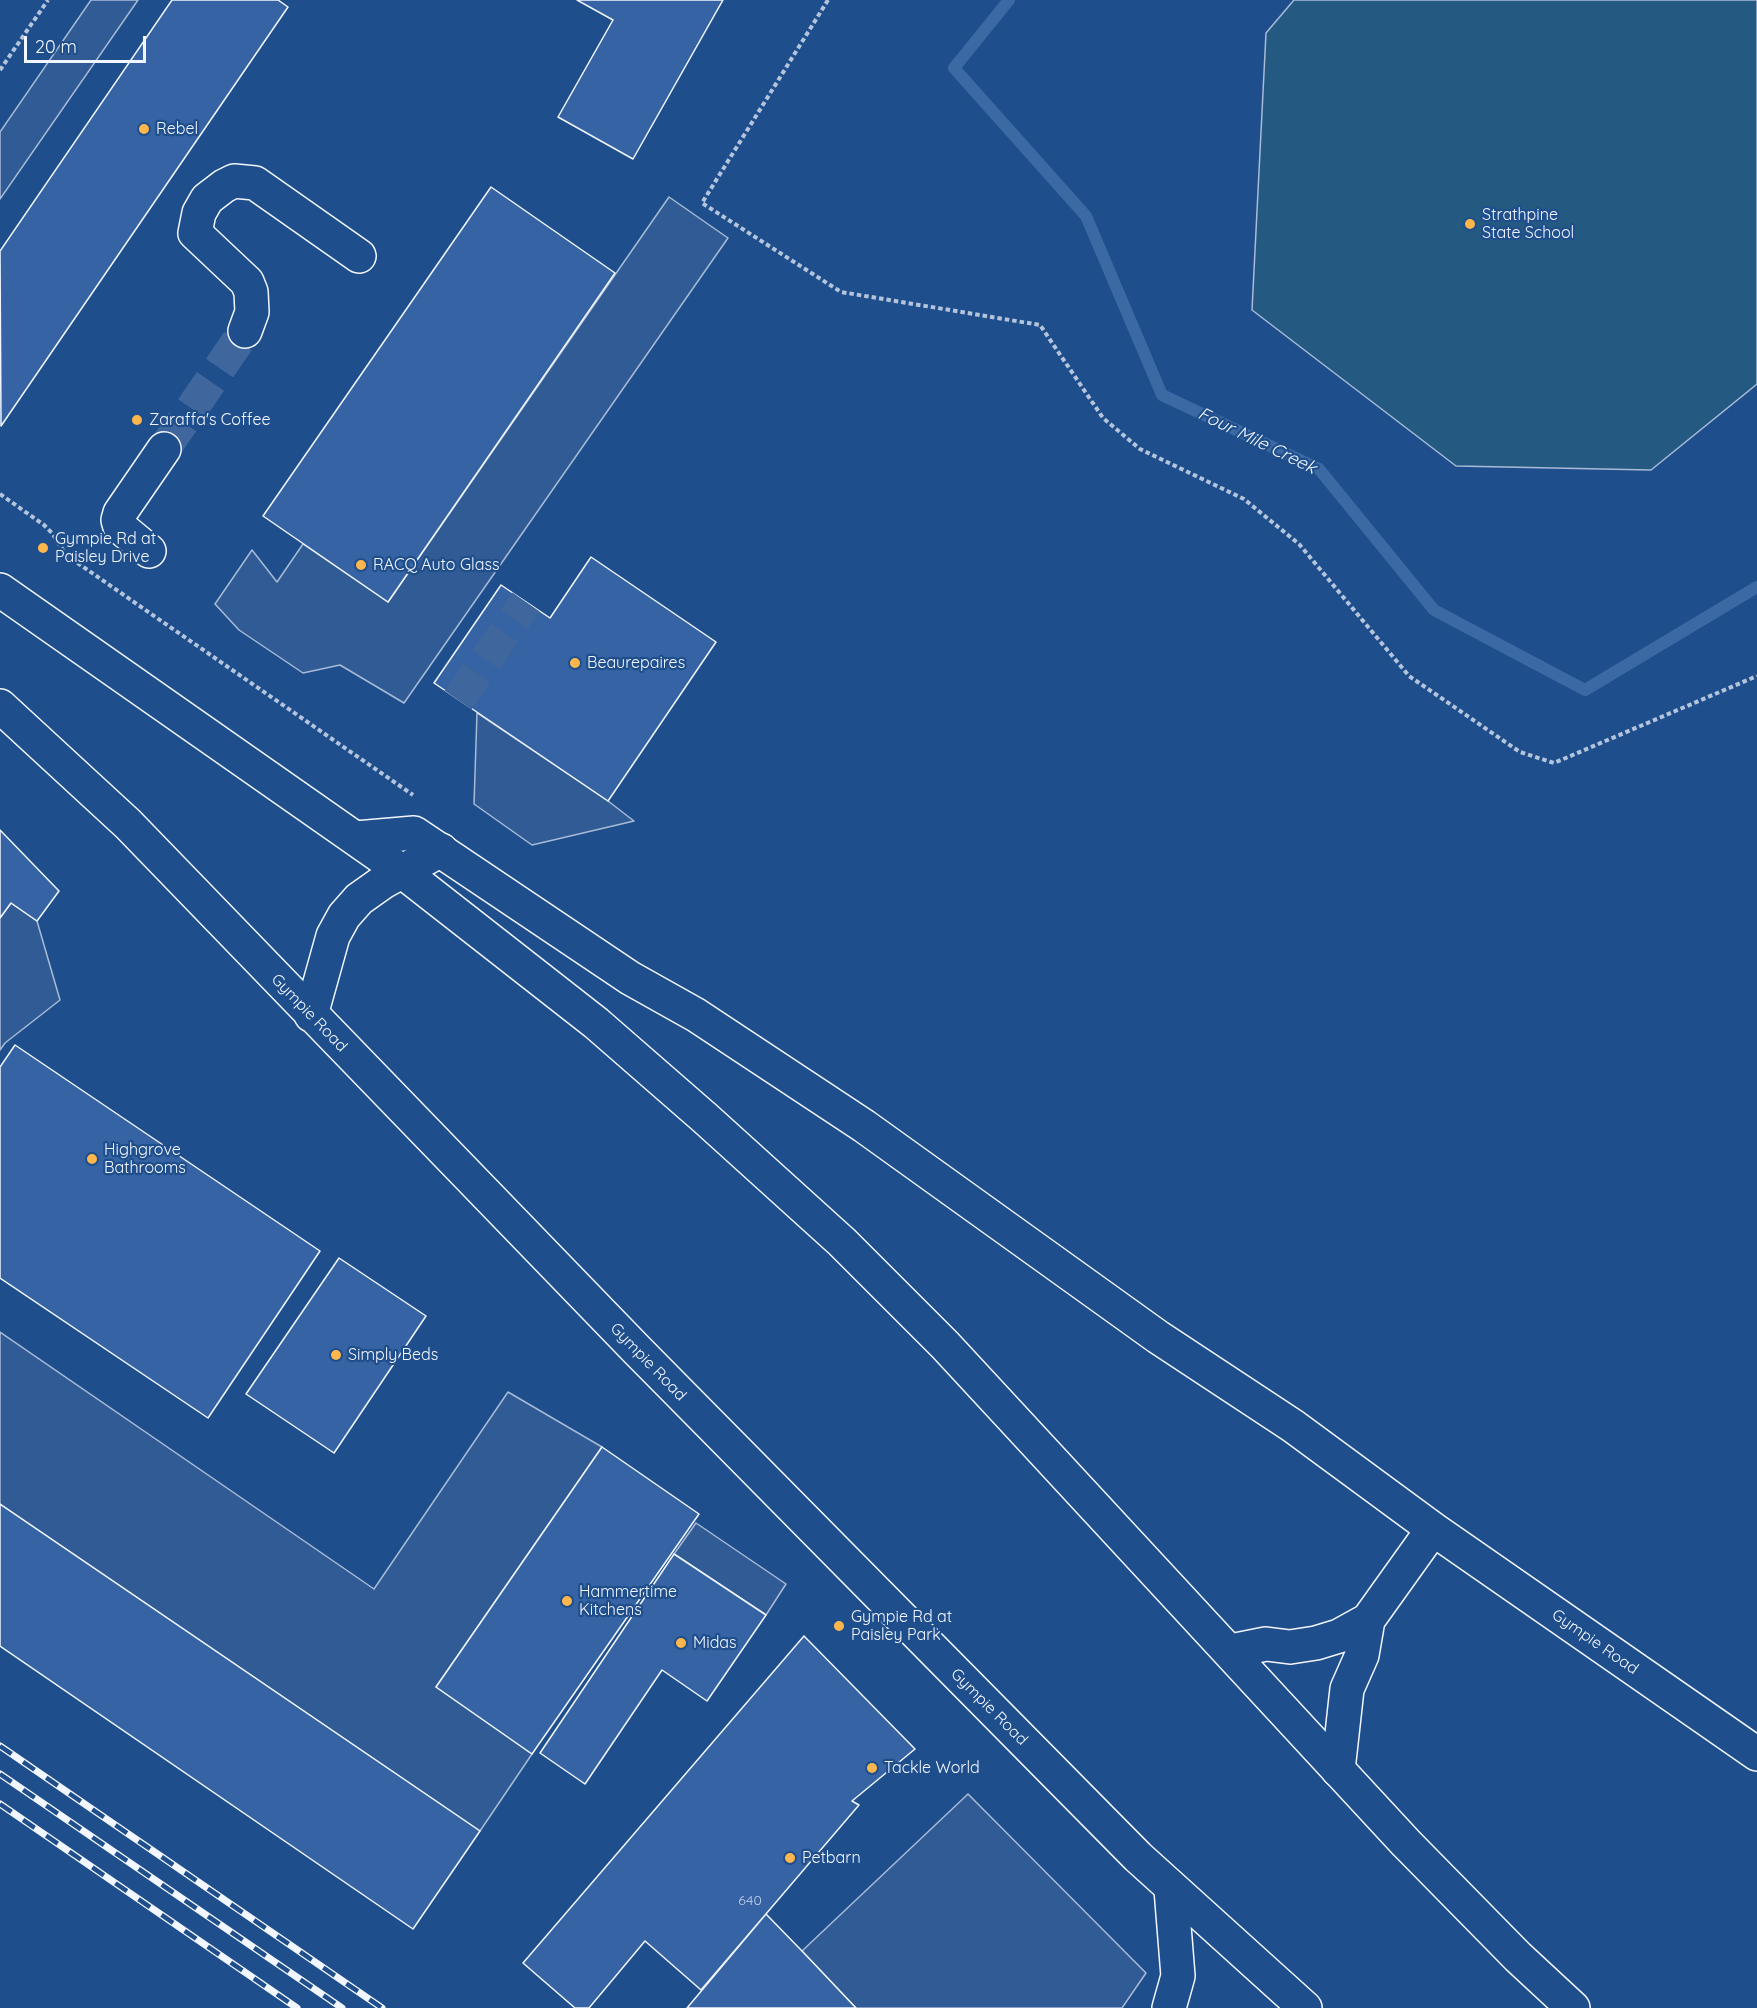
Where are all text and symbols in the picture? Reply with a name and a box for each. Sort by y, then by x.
scale bar [27,24,148,62]
text: 20 m [35,35,77,58]
place label: Rebel [156,119,198,139]
marker: Rebel [137,122,151,136]
place label: Strathpine State School [1482,205,1574,243]
marker: Strathpine State School [1463,217,1477,231]
water label: Four Mile Creek [1194,403,1320,479]
place label: Zaraffa's Coffee [149,410,271,430]
marker: Zaraffa's Coffee [130,413,144,427]
place label: Gympie Rd at Paisley Drive [55,529,156,567]
marker: Gympie Rd at Paisley Drive [36,541,50,555]
place label: RACQ Auto Glass [373,555,499,575]
marker: RACQ Auto Glass [354,558,368,572]
place label: Beaurepaires [587,653,685,673]
marker: Beaurepaires [568,656,582,670]
street label: Gympie Road [267,970,351,1056]
place label: Highgrove Bathrooms [104,1140,186,1178]
marker: Highgrove Bathrooms [85,1152,99,1166]
street label: Gympie Road [606,1319,690,1405]
place label: Simply Beds [348,1345,438,1365]
marker: Simply Beds [329,1348,343,1362]
place label: Hammertime Kitchens [579,1582,677,1620]
marker: Hammertime Kitchens [560,1594,574,1608]
street label: Gympie Road [1548,1605,1642,1679]
place label: Gympie Rd at Paisley Park [851,1607,952,1645]
marker: Gympie Rd at Paisley Park [832,1619,846,1633]
place label: Midas [693,1633,737,1653]
marker: Midas [674,1636,688,1650]
street label: Gympie Road [946,1664,1032,1750]
place label: Tackle World [884,1758,980,1778]
marker: Tackle World [865,1761,879,1775]
place label: Petbarn [802,1848,861,1868]
marker: Petbarn [783,1851,797,1865]
house number: 640 [738,1893,762,1909]

